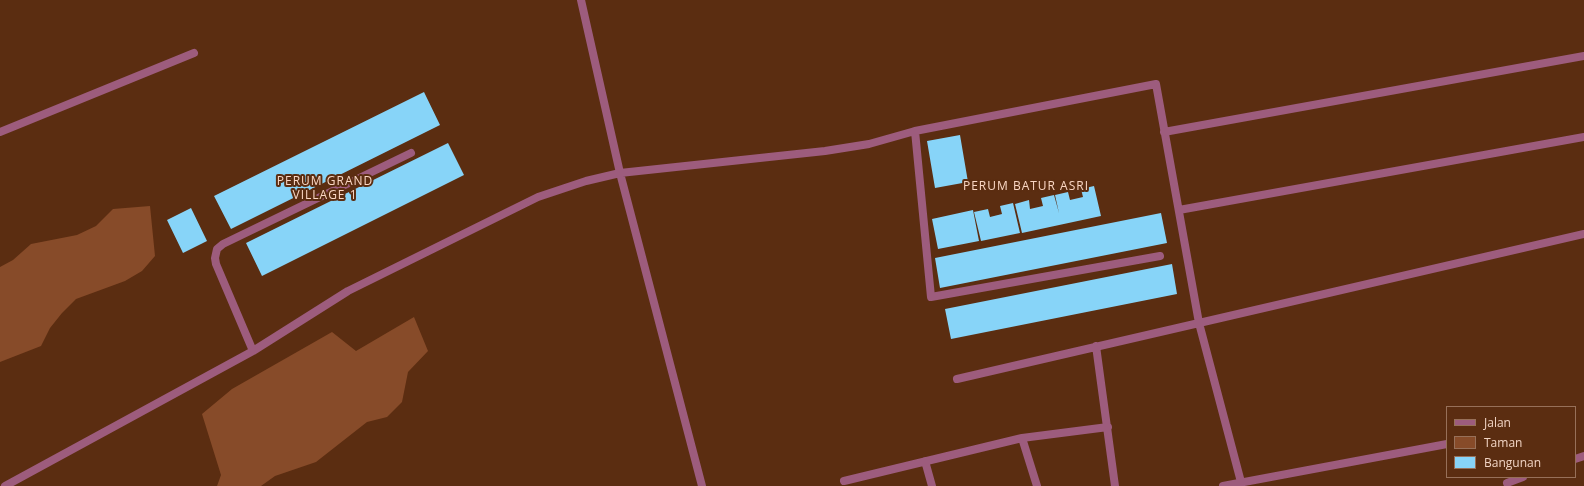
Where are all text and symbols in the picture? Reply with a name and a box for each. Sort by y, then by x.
district label: PERUM GRAND VILLAGE 1 [277,175,373,203]
district label: PERUM BATUR ASRI [963,180,1089,194]
legend [1446,406,1576,478]
text: Jalan [1484,414,1511,431]
text: Taman [1484,434,1522,451]
text: Bangunan [1484,454,1541,471]

